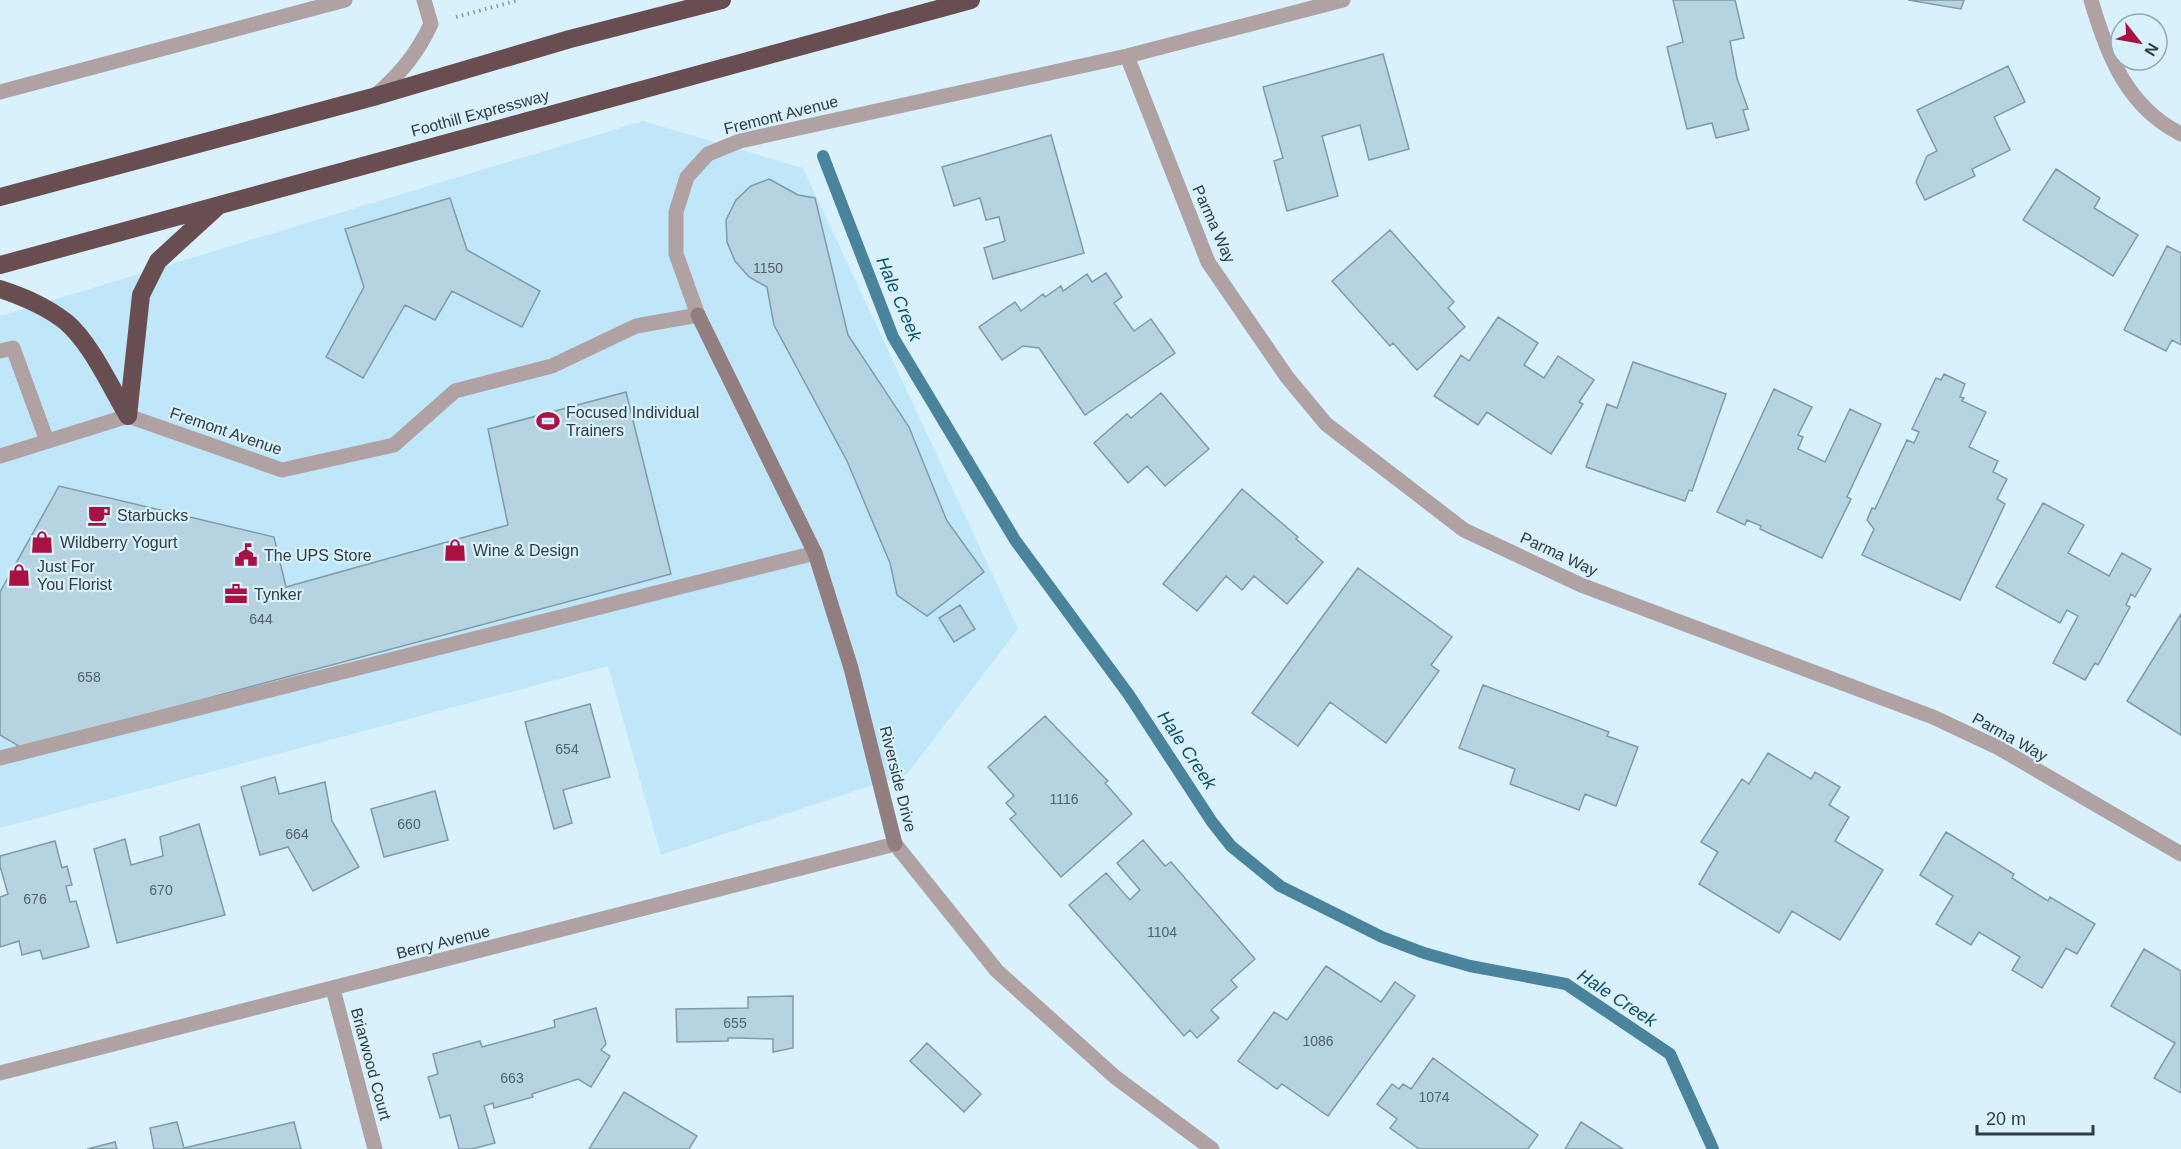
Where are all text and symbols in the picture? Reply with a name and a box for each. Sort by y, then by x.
north arrow [2109,12,2169,72]
text: N [2141,40,2162,59]
street label: Foothill Expressway [409,86,551,140]
street label: Fremont Avenue [722,93,840,137]
street label: Parma Way [1189,183,1239,265]
water label: Hale Creek [872,254,926,345]
house number: 1150 [753,260,783,276]
street label: Fremont Avenue [168,404,284,458]
place label: Focused Individual Trainers [566,404,699,439]
sports icon: Focused Individual Trainers [535,408,561,434]
cafe icon: Starbucks [86,502,112,528]
place label: Starbucks [117,507,188,524]
shop icon: Wildberry Yogurt [29,529,55,555]
street label: Parma Way [1518,529,1600,579]
place label: Wildberry Yogurt [60,534,178,551]
shop icon: Wine & Design [442,537,468,563]
public building icon: The UPS Store [233,542,259,568]
place label: Wine & Design [473,542,579,559]
place label: The UPS Store [264,547,372,564]
place label: Just For You Florist [37,558,113,593]
shop icon: Just For You Florist [6,562,32,588]
office icon: Tynker [223,581,249,607]
place label: Tynker [254,586,303,603]
house number: 644 [249,611,273,627]
house number: 658 [77,669,101,685]
water label: Hale Creek [1154,707,1221,794]
street label: Parma Way [1970,709,2050,765]
street label: Riverside Drive [877,724,919,834]
house number: 654 [555,741,579,757]
house number: 1116 [1049,791,1079,807]
house number: 660 [397,816,421,832]
house number: 664 [285,826,309,842]
house number: 670 [149,882,173,898]
house number: 676 [23,891,47,907]
street label: Berry Avenue [394,922,492,962]
house number: 1104 [1147,924,1177,940]
water label: Hale Creek [1574,965,1661,1031]
street label: Briarwood Court [348,1006,394,1123]
house number: 655 [723,1015,747,1031]
house number: 1086 [1302,1033,1334,1049]
house number: 663 [500,1070,524,1086]
house number: 1074 [1418,1089,1450,1105]
scale bar [1977,1098,2092,1136]
text: 20 m [1986,1109,2026,1129]

